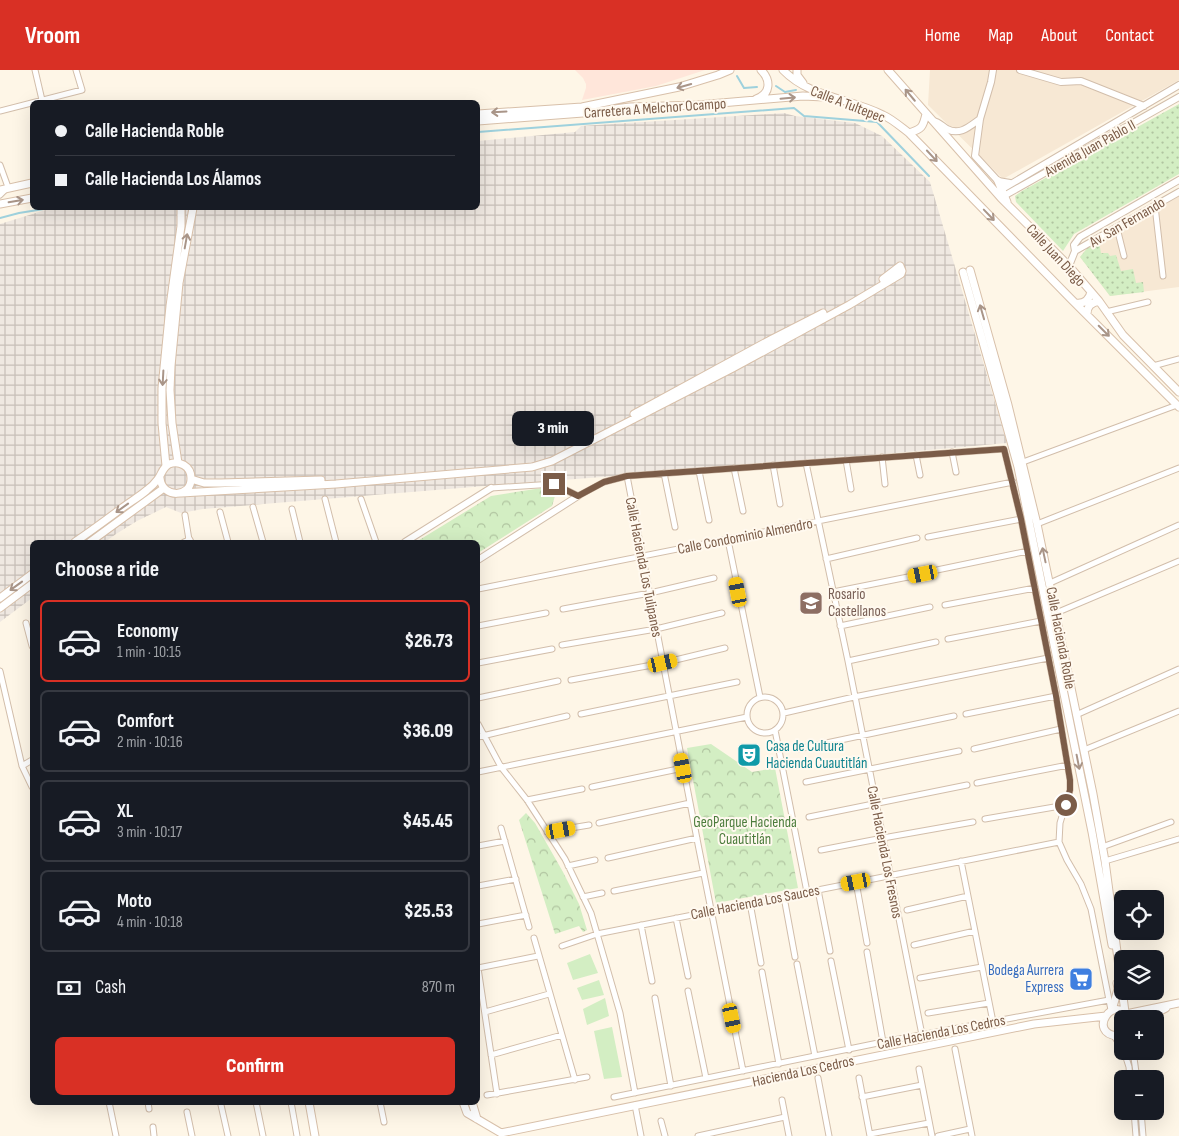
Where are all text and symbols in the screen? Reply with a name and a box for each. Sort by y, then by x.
text: Vroom [25,21,80,50]
text: Home [925,25,960,46]
text: Map [988,25,1013,46]
text: About [1041,25,1077,46]
text: Contact [1105,25,1154,46]
one-way arrow [676,81,692,91]
street label: Calle A Tultepec [808,82,888,127]
one-way arrow [904,88,915,101]
one-way arrow [780,93,796,102]
street label: Carretera A Melchor Ocampo [583,94,727,123]
one-way arrow [491,108,507,117]
street label: Avenida Juan Pablo II [1041,116,1139,182]
text: Calle Hacienda Roble [85,120,224,143]
one-way arrow [926,150,938,163]
text: Calle Hacienda Los Álamos [85,168,261,191]
street label: Av. San Fernando [1085,193,1169,252]
one-way arrow [8,195,24,205]
one-way arrow [983,209,995,221]
street label: Calle Juan Diego [1022,220,1090,291]
one-way arrow [182,233,192,249]
one-way arrow [977,305,986,321]
one-way arrow [1097,324,1109,336]
one-way arrow [158,369,168,385]
callout: 3 min [513,412,595,446]
text: 3 min [537,419,569,438]
route end [543,473,565,495]
street label: Calle Hacienda Los Tulipanes [621,495,666,639]
one-way arrow [115,503,129,513]
street label: Calle Condominio Almendro [676,514,814,559]
one-way arrow [1039,547,1048,563]
text: Choose a ride [55,556,159,583]
car [906,564,939,584]
car [727,576,748,608]
one-way arrow [9,581,23,591]
place label: Rosario Castellanos [828,585,886,621]
street label: Calle Hacienda Roble [1041,585,1080,691]
school or university icon: Rosario Castellanos [798,590,824,616]
icon: car [57,619,102,664]
text: Economy [117,620,179,643]
text: $26.73 [404,630,453,653]
text: 1 min · 10:15 [117,643,181,662]
car [646,652,679,674]
icon: car [57,709,102,754]
text: Comfort [117,710,174,733]
text: $36.09 [403,720,453,743]
text: 2 min · 10:16 [117,733,183,752]
place label: Casa de Cultura Hacienda Cuautitlán [766,737,868,773]
theatre icon: Casa de Cultura Hacienda Cuautitlán [736,742,762,768]
car [672,752,693,784]
one-way arrow [1074,754,1083,770]
street label: Calle Hacienda Los Fresnos [862,784,907,920]
route start [1055,794,1077,816]
icon: car [57,799,102,844]
text: XL [117,800,133,823]
text: $45.45 [403,810,453,833]
park label: GeoParque Hacienda Cuautitlán [693,813,797,849]
car [544,820,577,840]
text: 3 min · 10:17 [117,823,182,842]
car [839,872,872,892]
street label: Calle Hacienda Los Sauces [689,881,821,924]
icon: car [57,889,102,934]
text: Moto [117,890,152,913]
map controls [1114,890,1164,1120]
button: locate [1114,890,1164,940]
text: $25.53 [404,900,453,923]
text: 4 min · 10:18 [117,913,183,932]
button: layers [1114,950,1164,1000]
place label: Bodega Aurrera Express [988,961,1064,997]
supermarket icon: Bodega Aurrera Express [1068,966,1094,992]
icon: cash [55,974,83,1002]
text: Cash [95,976,126,999]
text: 870 m [422,978,455,997]
car [721,1002,742,1034]
button: + [1114,1010,1164,1060]
street label: Calle Hacienda Los Cedros [875,1011,1007,1054]
button: Confirm [55,1037,455,1095]
street label: Hacienda Los Cedros [750,1051,856,1092]
button: − [1114,1070,1164,1120]

